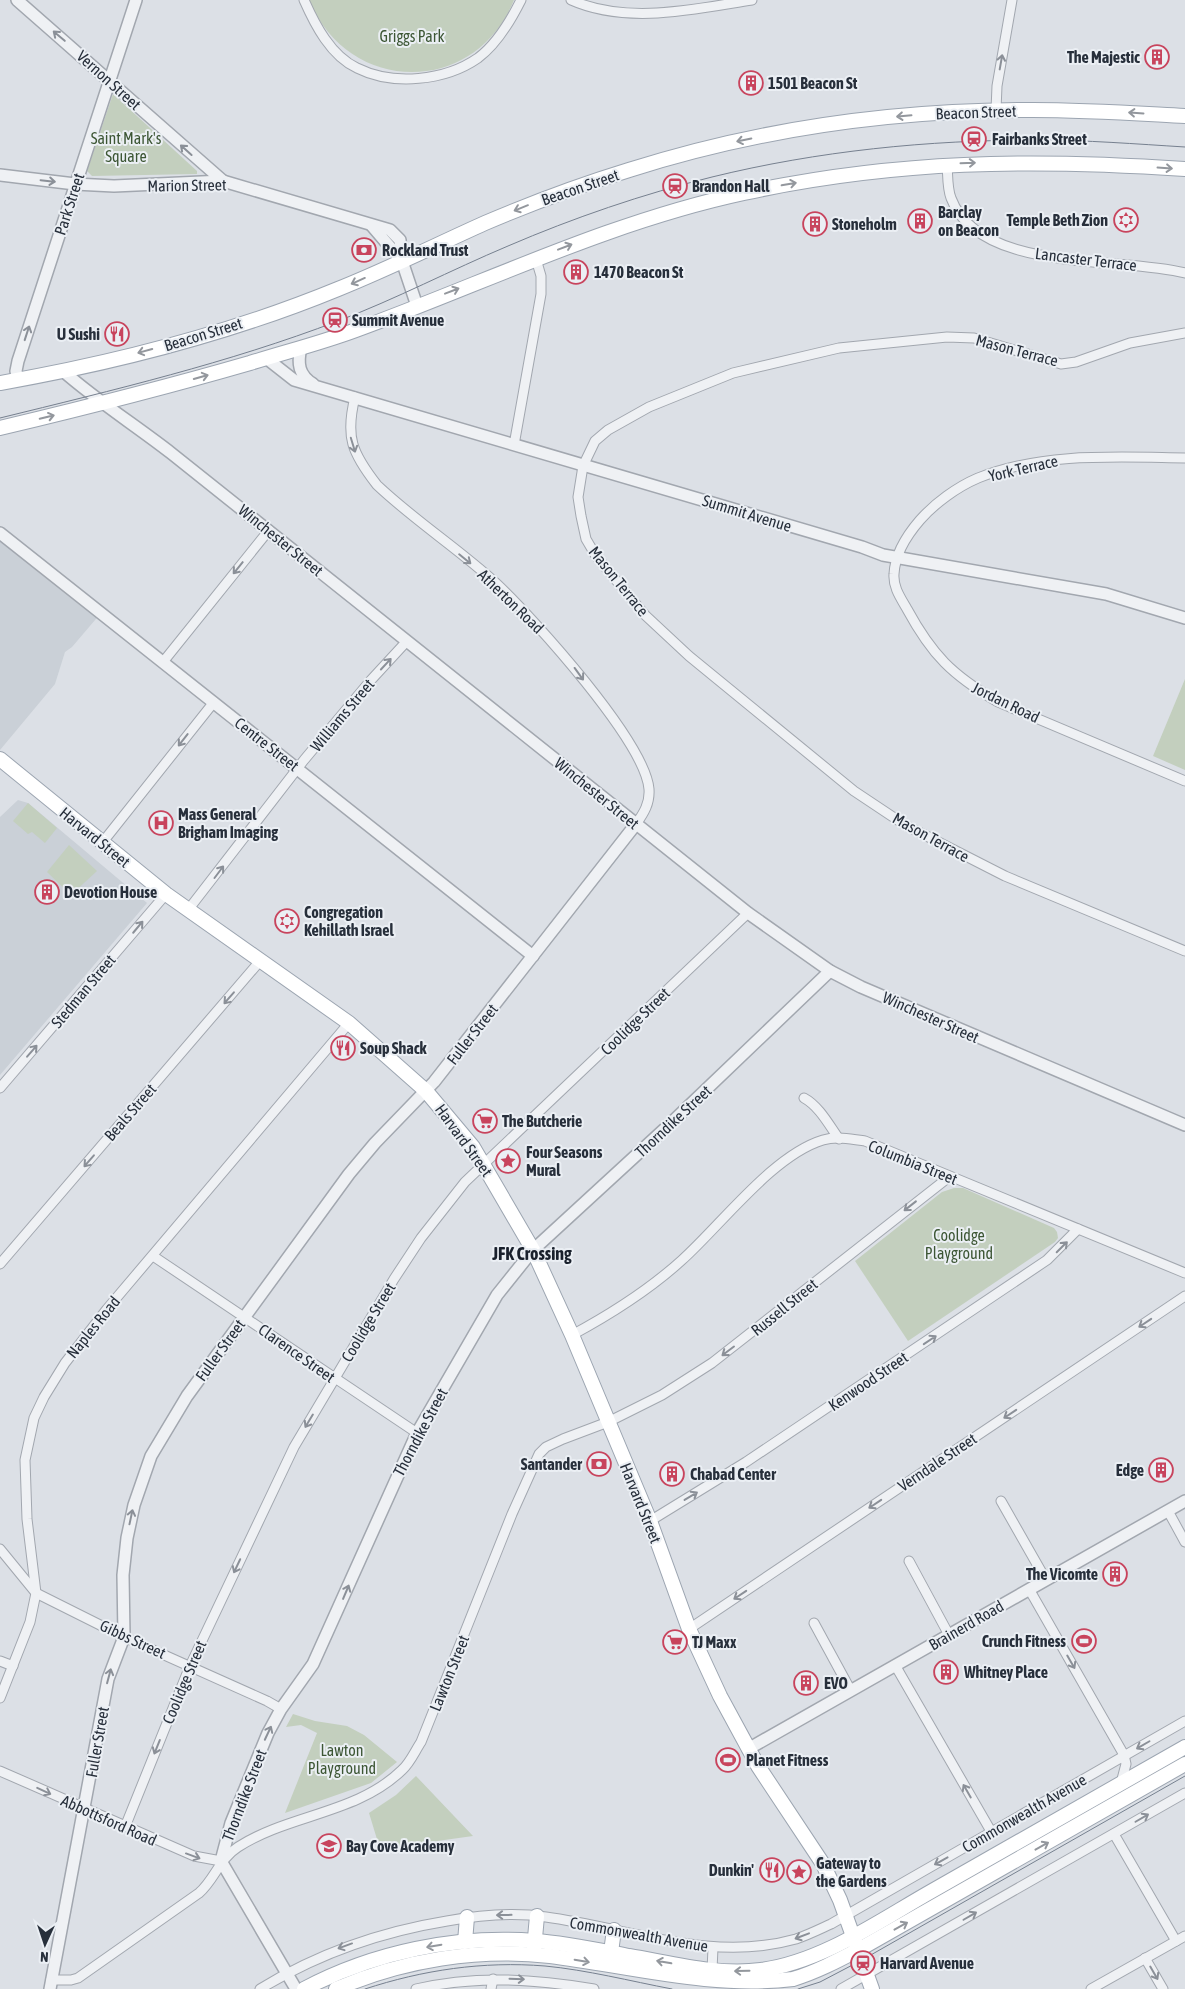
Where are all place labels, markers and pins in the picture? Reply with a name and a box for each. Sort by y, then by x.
building icon: The Majestic [1144,44,1170,70]
place label: The Majestic [1067,48,1140,66]
building icon: 1501 Beacon St [738,70,764,96]
place label: 1501 Beacon St [768,74,858,92]
station icon: Fairbanks Street [961,126,987,152]
place label: Fairbanks Street [992,130,1087,148]
station icon: Brandon Hall [662,173,688,199]
place label: Brandon Hall [692,177,770,195]
place label: Barclay on Beacon [938,203,999,239]
synagogue icon: Temple Beth Zion [1113,207,1139,233]
building icon: Barclay on Beacon [907,208,933,234]
building icon: Stoneholm [802,211,828,237]
place label: Temple Beth Zion [1006,211,1108,229]
place label: Stoneholm [832,215,897,233]
bank icon: Rockland Trust [351,237,377,263]
place label: Rockland Trust [382,241,469,259]
building icon: 1470 Beacon St [563,259,589,285]
place label: 1470 Beacon St [594,263,684,281]
station icon: Summit Avenue [322,307,348,333]
place label: Summit Avenue [352,311,444,329]
restaurant icon: U Sushi [104,321,130,347]
place label: U Sushi [57,325,100,343]
place label: Mass General Brigham Imaging [178,805,278,841]
hospital icon: Mass General Brigham Imaging [148,810,174,836]
building icon: Devotion House [34,879,60,905]
place label: Devotion House [64,883,157,901]
place label: Congregation Kehillath Israel [304,903,395,939]
synagogue icon: Congregation Kehillath Israel [274,908,300,934]
restaurant icon: Soup Shack [330,1035,356,1061]
place label: Soup Shack [360,1039,428,1057]
supermarket icon: The Butcherie [472,1108,498,1134]
place label: The Butcherie [502,1112,582,1130]
place label: Four Seasons Mural [526,1143,603,1179]
place icon: Four Seasons Mural [495,1148,521,1174]
bank icon: Santander [586,1451,612,1477]
place label: Santander [521,1455,582,1473]
building icon: Edge [1148,1457,1174,1483]
building icon: Chabad Center [659,1461,685,1487]
place label: Edge [1116,1461,1144,1479]
place label: Chabad Center [690,1465,776,1483]
building icon: The Vicomte [1102,1561,1128,1587]
place label: The Vicomte [1026,1565,1098,1583]
sports icon: Crunch Fitness [1071,1628,1097,1654]
supermarket icon: TJ Maxx [662,1629,688,1655]
place label: Crunch Fitness [982,1632,1066,1650]
place label: TJ Maxx [692,1633,737,1651]
building icon: Whitney Place [933,1659,959,1685]
place label: Whitney Place [963,1663,1048,1681]
building icon: EVO [793,1670,819,1696]
place label: EVO [824,1674,848,1692]
sports icon: Planet Fitness [715,1747,741,1773]
place label: Planet Fitness [746,1751,829,1769]
school or university icon: Bay Cove Academy [316,1833,342,1859]
place label: Bay Cove Academy [346,1837,455,1855]
place label: Gateway to the Gardens [815,1854,887,1890]
restaurant icon: Dunkin' [759,1857,785,1883]
place icon: Gateway to the Gardens [786,1859,812,1885]
place label: Dunkin' [709,1861,754,1879]
station icon: Harvard Avenue [850,1950,876,1976]
place label: Harvard Avenue [880,1954,974,1972]

